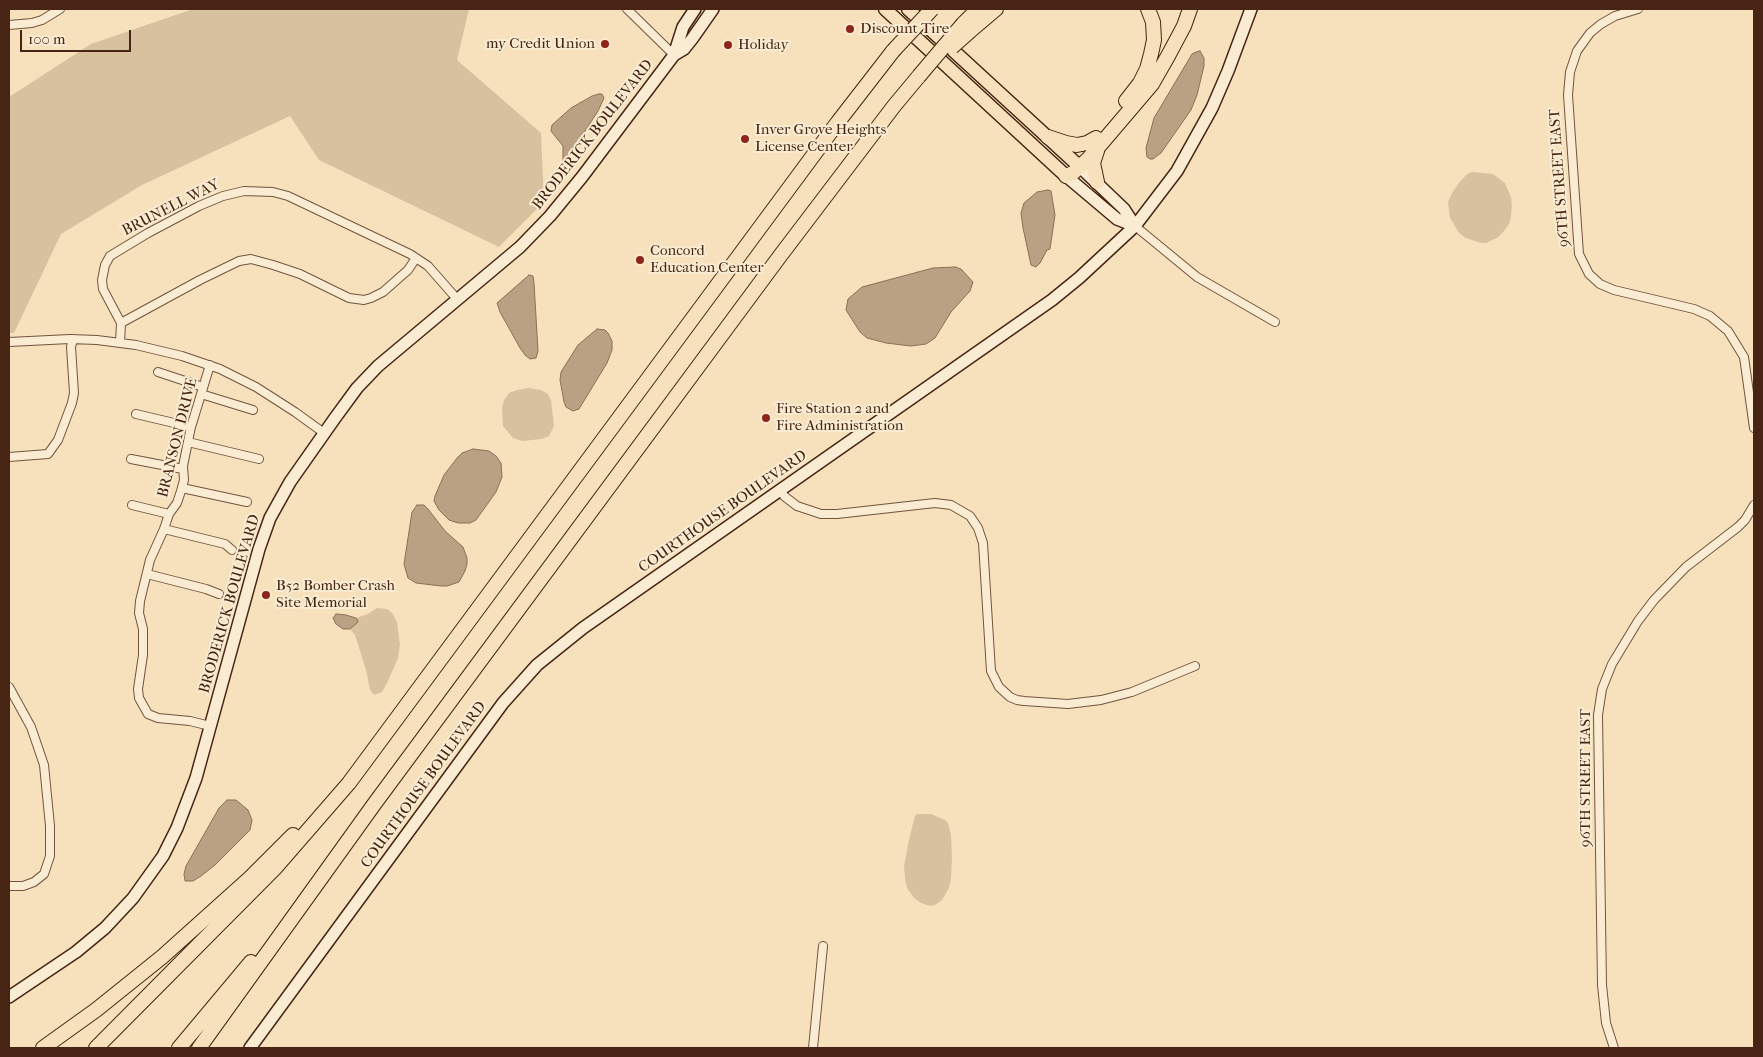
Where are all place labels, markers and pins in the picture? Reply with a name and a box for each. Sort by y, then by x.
place label: Discount Tire [860,20,949,38]
marker: Discount Tire [844,23,856,35]
place label: my Credit Union [486,35,595,53]
place label: Holiday [738,36,788,54]
marker: my Credit Union [599,38,611,50]
marker: Holiday [722,39,734,51]
place label: Inver Grove Heights License Center [755,121,886,156]
marker: Inver Grove Heights License Center [739,133,751,145]
place label: Concord Education Center [650,242,764,277]
marker: Concord Education Center [634,254,646,266]
place label: Fire Station 2 and Fire Administration [776,400,903,435]
marker: Fire Station 2 and Fire Administration [760,412,772,424]
place label: B52 Bomber Crash Site Memorial [276,577,395,612]
marker: B52 Bomber Crash Site Memorial [260,589,272,601]

